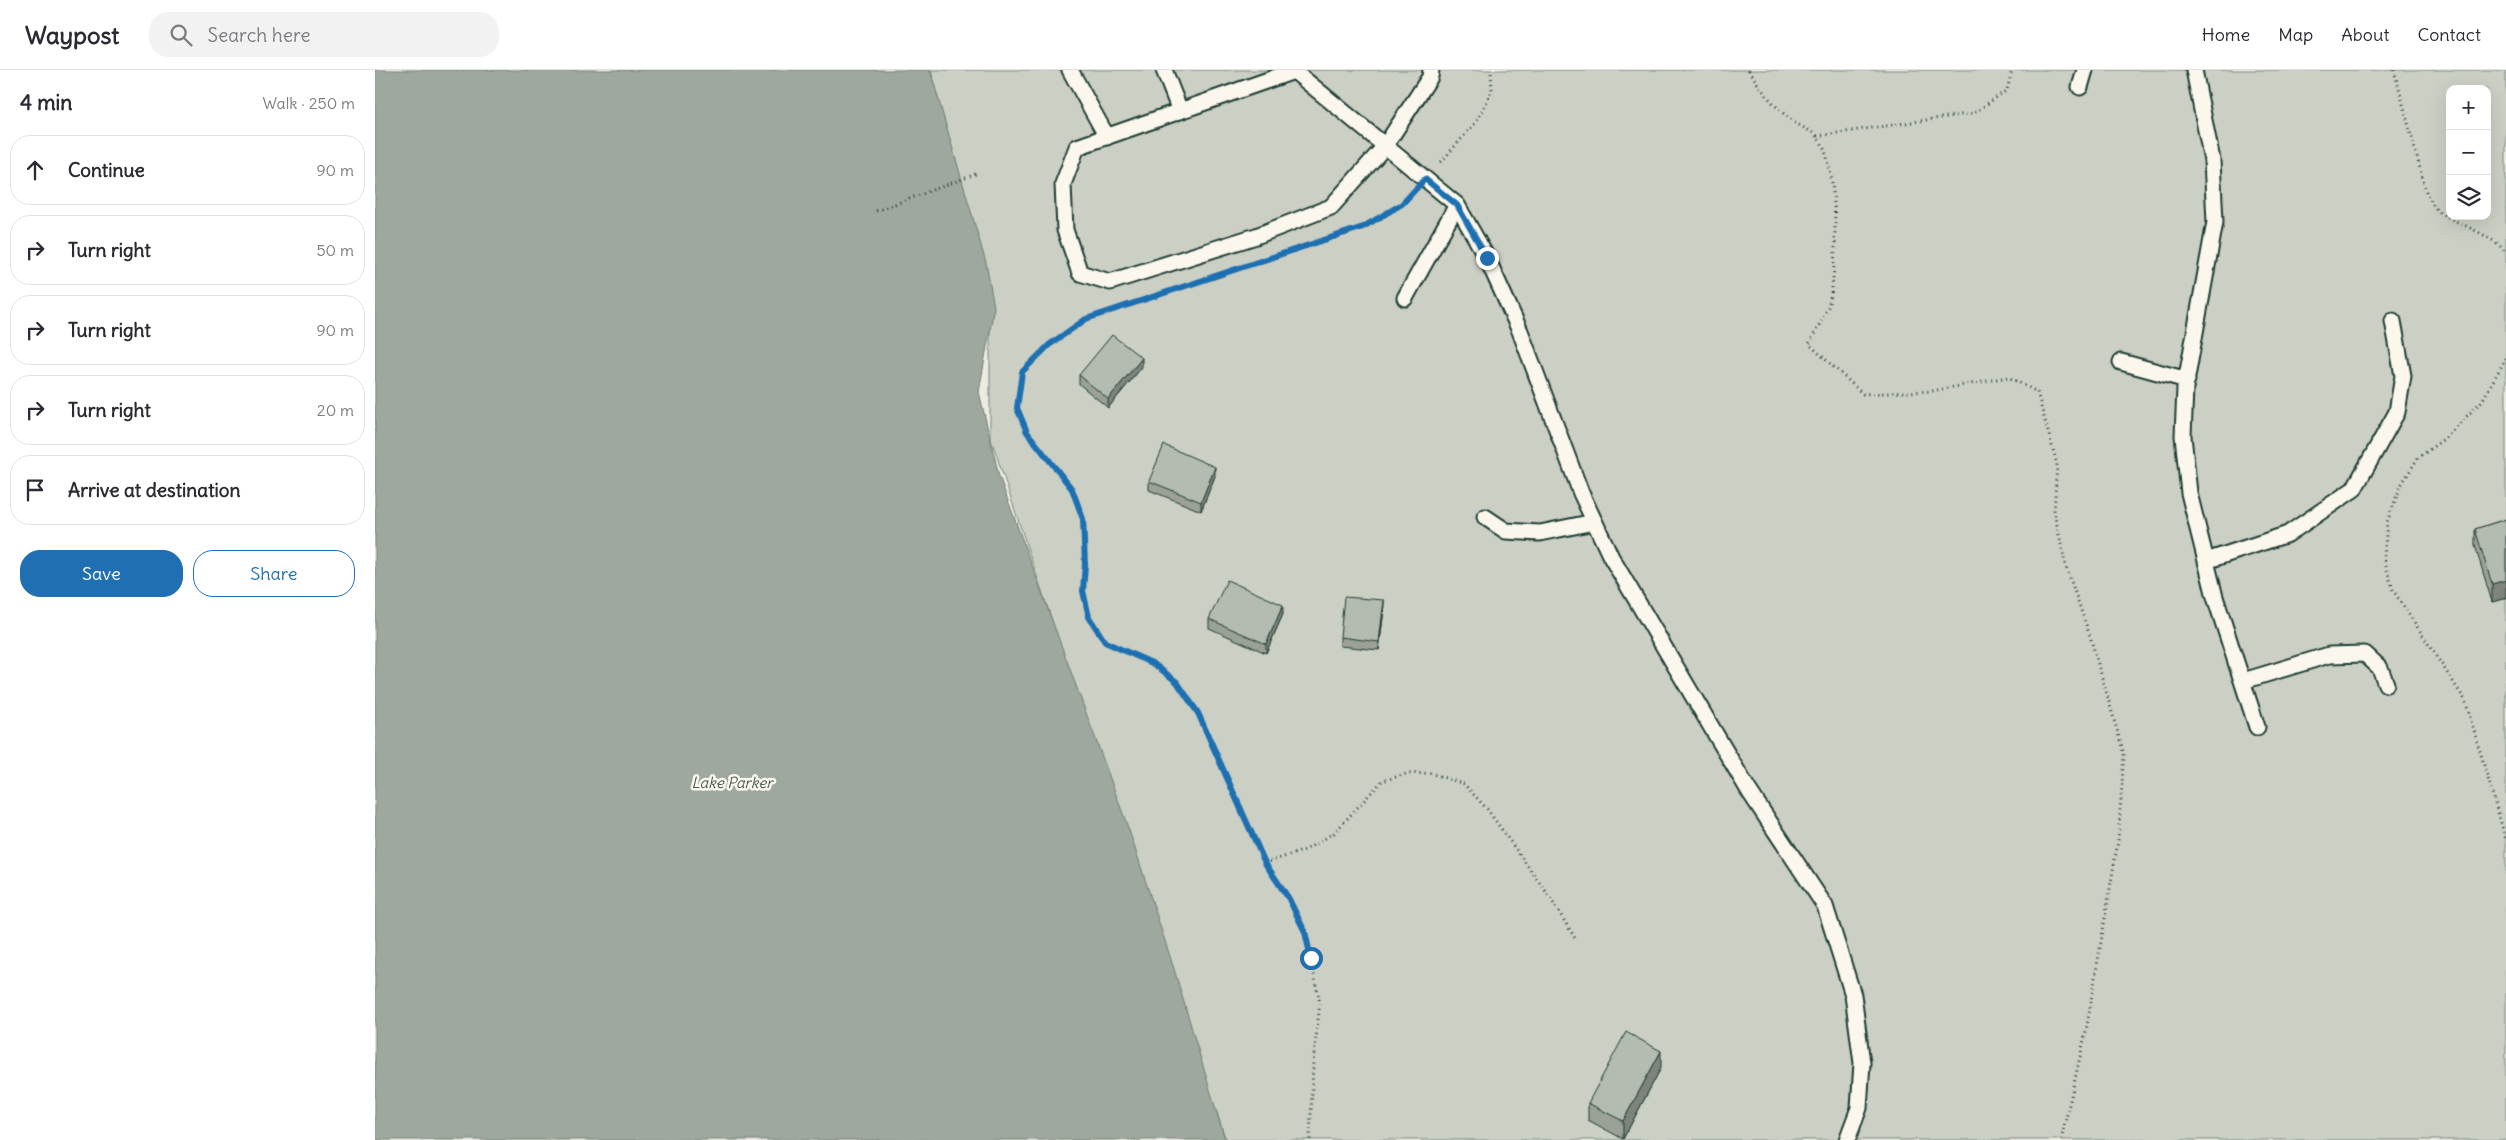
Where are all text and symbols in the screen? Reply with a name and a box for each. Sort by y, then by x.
search box [149,12,499,57]
text: Waypost [25,20,119,50]
icon: search [167,21,195,49]
text: Search here [207,23,310,47]
text: Home [2202,23,2250,46]
text: Map [2278,23,2313,46]
text: About [2341,23,2389,46]
text: Contact [2417,23,2481,46]
map controls [2446,85,2491,220]
button: + [2446,85,2491,130]
text: 4 min [20,89,72,116]
text: Walk · 250 m [263,93,355,113]
button: − [2446,130,2491,175]
icon: ahead [21,156,49,184]
text: Continue [68,158,145,182]
text: 90 m [316,160,354,180]
button: layers [2446,175,2491,220]
icon: right [21,236,49,264]
text: Turn right [68,238,151,262]
text: 50 m [316,240,354,260]
route end [1476,247,1499,270]
icon: right [21,316,49,344]
text: Turn right [68,318,151,342]
text: 90 m [316,320,354,340]
icon: right [21,396,49,424]
text: Turn right [68,398,151,422]
text: 20 m [317,400,354,420]
icon: arrive [21,476,49,504]
text: Arrive at destination [68,478,241,502]
button: Save [20,550,183,597]
button: Share [193,550,355,597]
water label: Lake Parker [692,773,774,792]
route start [1300,947,1323,970]

